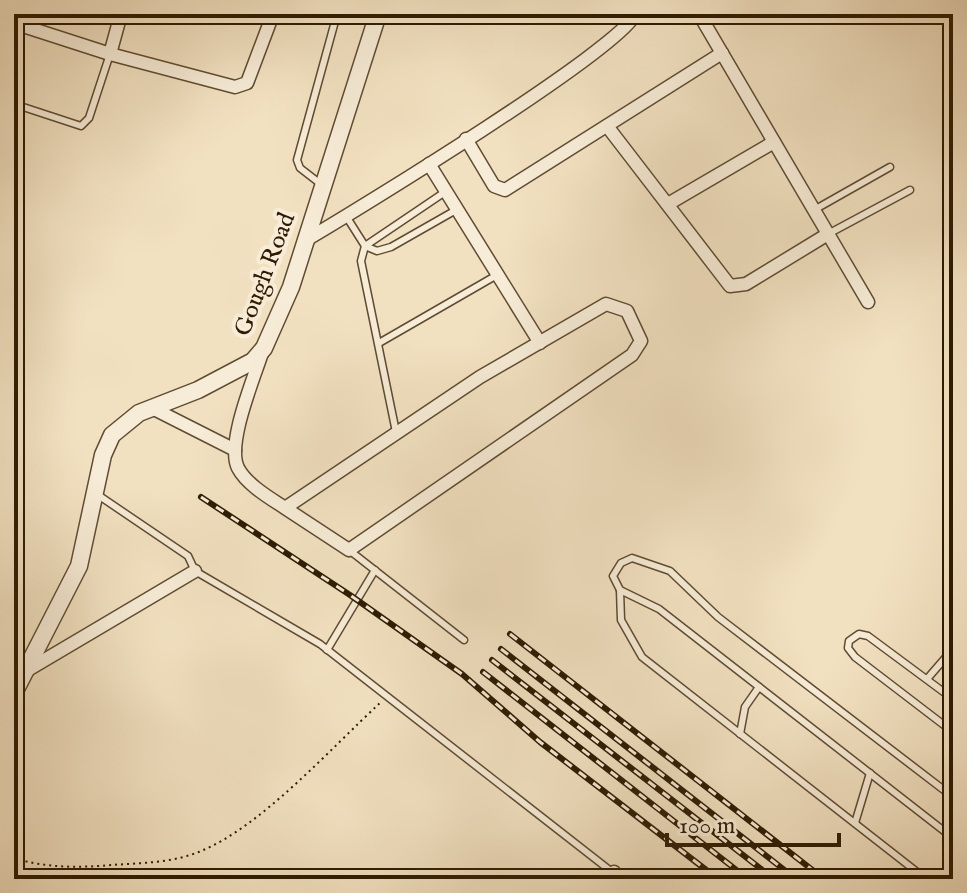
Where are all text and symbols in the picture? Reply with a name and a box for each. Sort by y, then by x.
street label: Gough Road [228,208,303,341]
scale bar [667,797,839,847]
text: 100 m [679,811,735,842]

